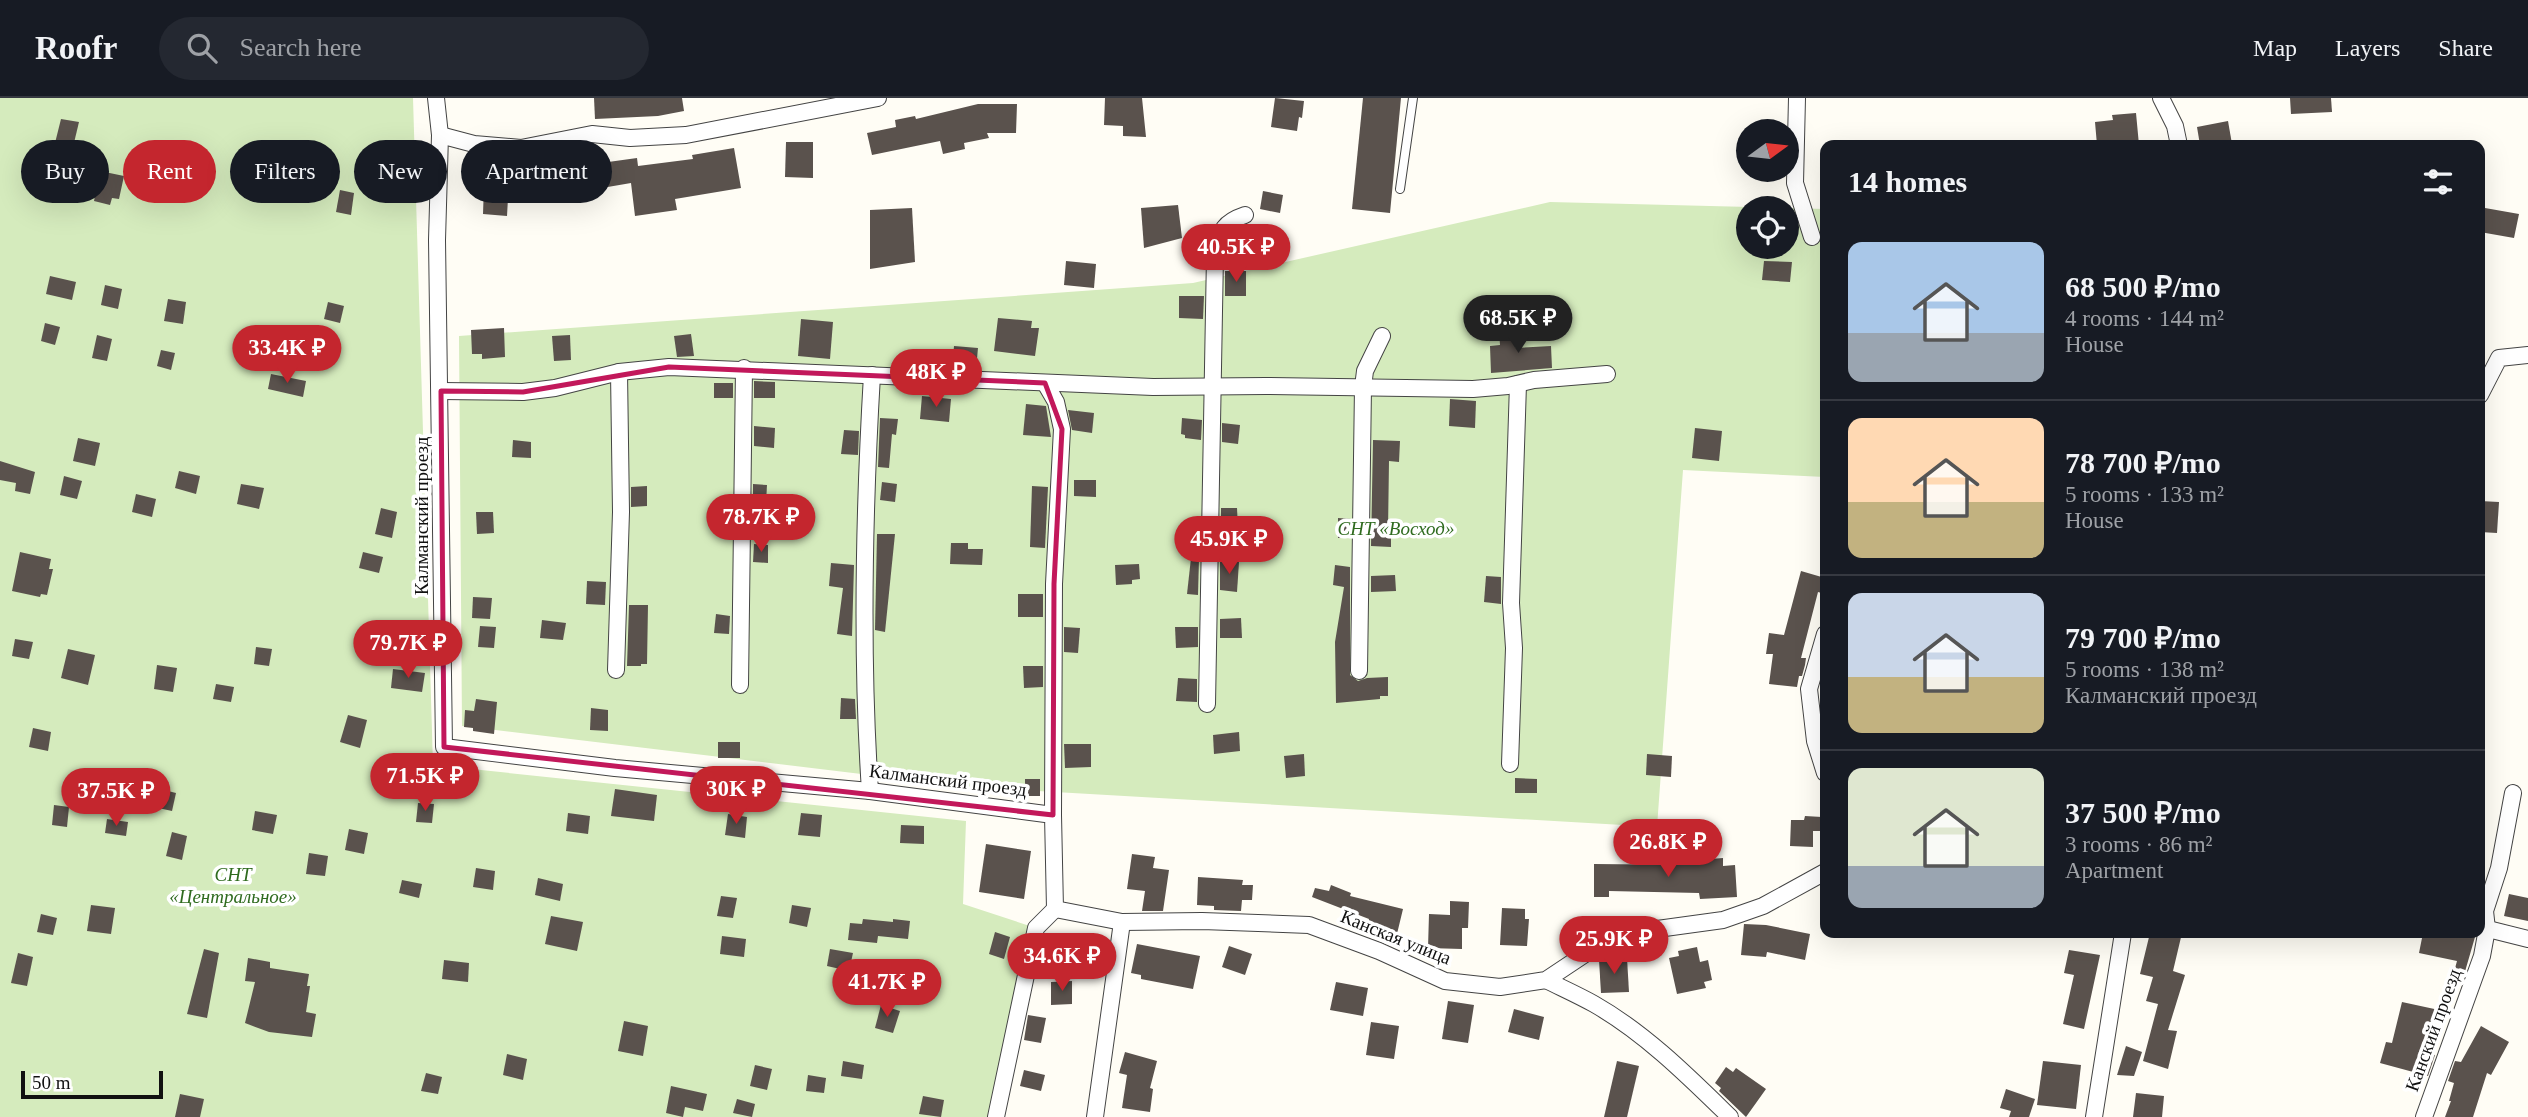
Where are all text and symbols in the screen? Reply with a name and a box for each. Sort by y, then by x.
search box [159,17,649,80]
icon: search [183,29,221,67]
text: Roofr [35,30,117,66]
text: Search here [239,33,361,62]
text: Map [2253,35,2297,61]
text: Layers [2335,35,2400,61]
text: Share [2438,35,2493,61]
north arrow [1736,119,1799,182]
map controls [1736,119,1799,259]
chip: Buy [21,140,109,203]
chip: Rent [123,140,216,203]
chip: Filters [230,140,340,203]
chip: New [354,140,447,203]
chip: Apartment [461,140,612,203]
icon: filters [2419,163,2457,201]
text: 14 homes [1848,165,1967,198]
button: locate [1736,196,1799,259]
pin: 40.5K ₽ [1171,225,1301,284]
text: 40.5K ₽ [1197,234,1275,259]
icon: home [1904,270,1988,354]
text: 68 500 ₽/mo [2065,270,2221,303]
pin: 68.5K ₽ [1453,296,1583,355]
text: 68.5K ₽ [1479,305,1557,330]
text: 4 rooms · 144 m² [2065,306,2224,331]
pin: 33.4K ₽ [222,326,352,385]
text: House [2065,332,2124,357]
text: 33.4K ₽ [248,335,326,360]
pin: 48K ₽ [887,350,985,409]
text: 48K ₽ [906,359,966,384]
street label: Калманский проезд [411,436,432,595]
icon: home [1904,446,1988,530]
text: 78 700 ₽/mo [2065,446,2221,479]
text: 5 rooms · 133 m² [2065,482,2224,507]
pin: 78.7K ₽ [696,494,826,554]
text: 78.7K ₽ [722,504,800,529]
text: House [2065,508,2124,533]
pin: 45.9K ₽ [1164,517,1294,576]
park label: СНТ «Восход» [1338,518,1454,539]
text: 45.9K ₽ [1190,526,1268,551]
pin: 79.7K ₽ [343,620,473,680]
icon: home [1904,621,1988,705]
text: 79 700 ₽/mo [2065,621,2221,654]
text: 79.7K ₽ [369,630,447,655]
text: 5 rooms · 138 m² [2065,657,2224,682]
text: Калманский проезд [2065,683,2257,708]
pin: 71.5K ₽ [360,754,490,813]
street label: Калманский проезд [868,760,1028,800]
text: 71.5K ₽ [386,763,464,788]
pin: 30K ₽ [687,766,785,826]
pin: 37.5K ₽ [51,768,181,828]
text: 30K ₽ [706,776,766,801]
text: 37.5K ₽ [77,778,155,803]
icon: home [1904,796,1988,880]
text: 37 500 ₽/mo [2065,796,2221,829]
pin: 26.8K ₽ [1603,820,1733,879]
text: 26.8K ₽ [1629,829,1707,854]
text: 3 rooms · 86 m² [2065,832,2212,857]
text: Apartment [2065,858,2163,883]
park label: СНТ «Центральное» [169,864,297,907]
street label: Канская улица [1338,905,1455,969]
pin: 25.9K ₽ [1549,916,1679,976]
text: 25.9K ₽ [1575,926,1653,951]
pin: 34.6K ₽ [997,934,1127,993]
text: 34.6K ₽ [1023,943,1101,968]
pin: 41.7K ₽ [822,960,952,1019]
street label: Канский проезд [2401,966,2465,1094]
text: 41.7K ₽ [848,969,926,994]
scale bar [21,1068,163,1100]
text: 50 m [32,1072,71,1093]

